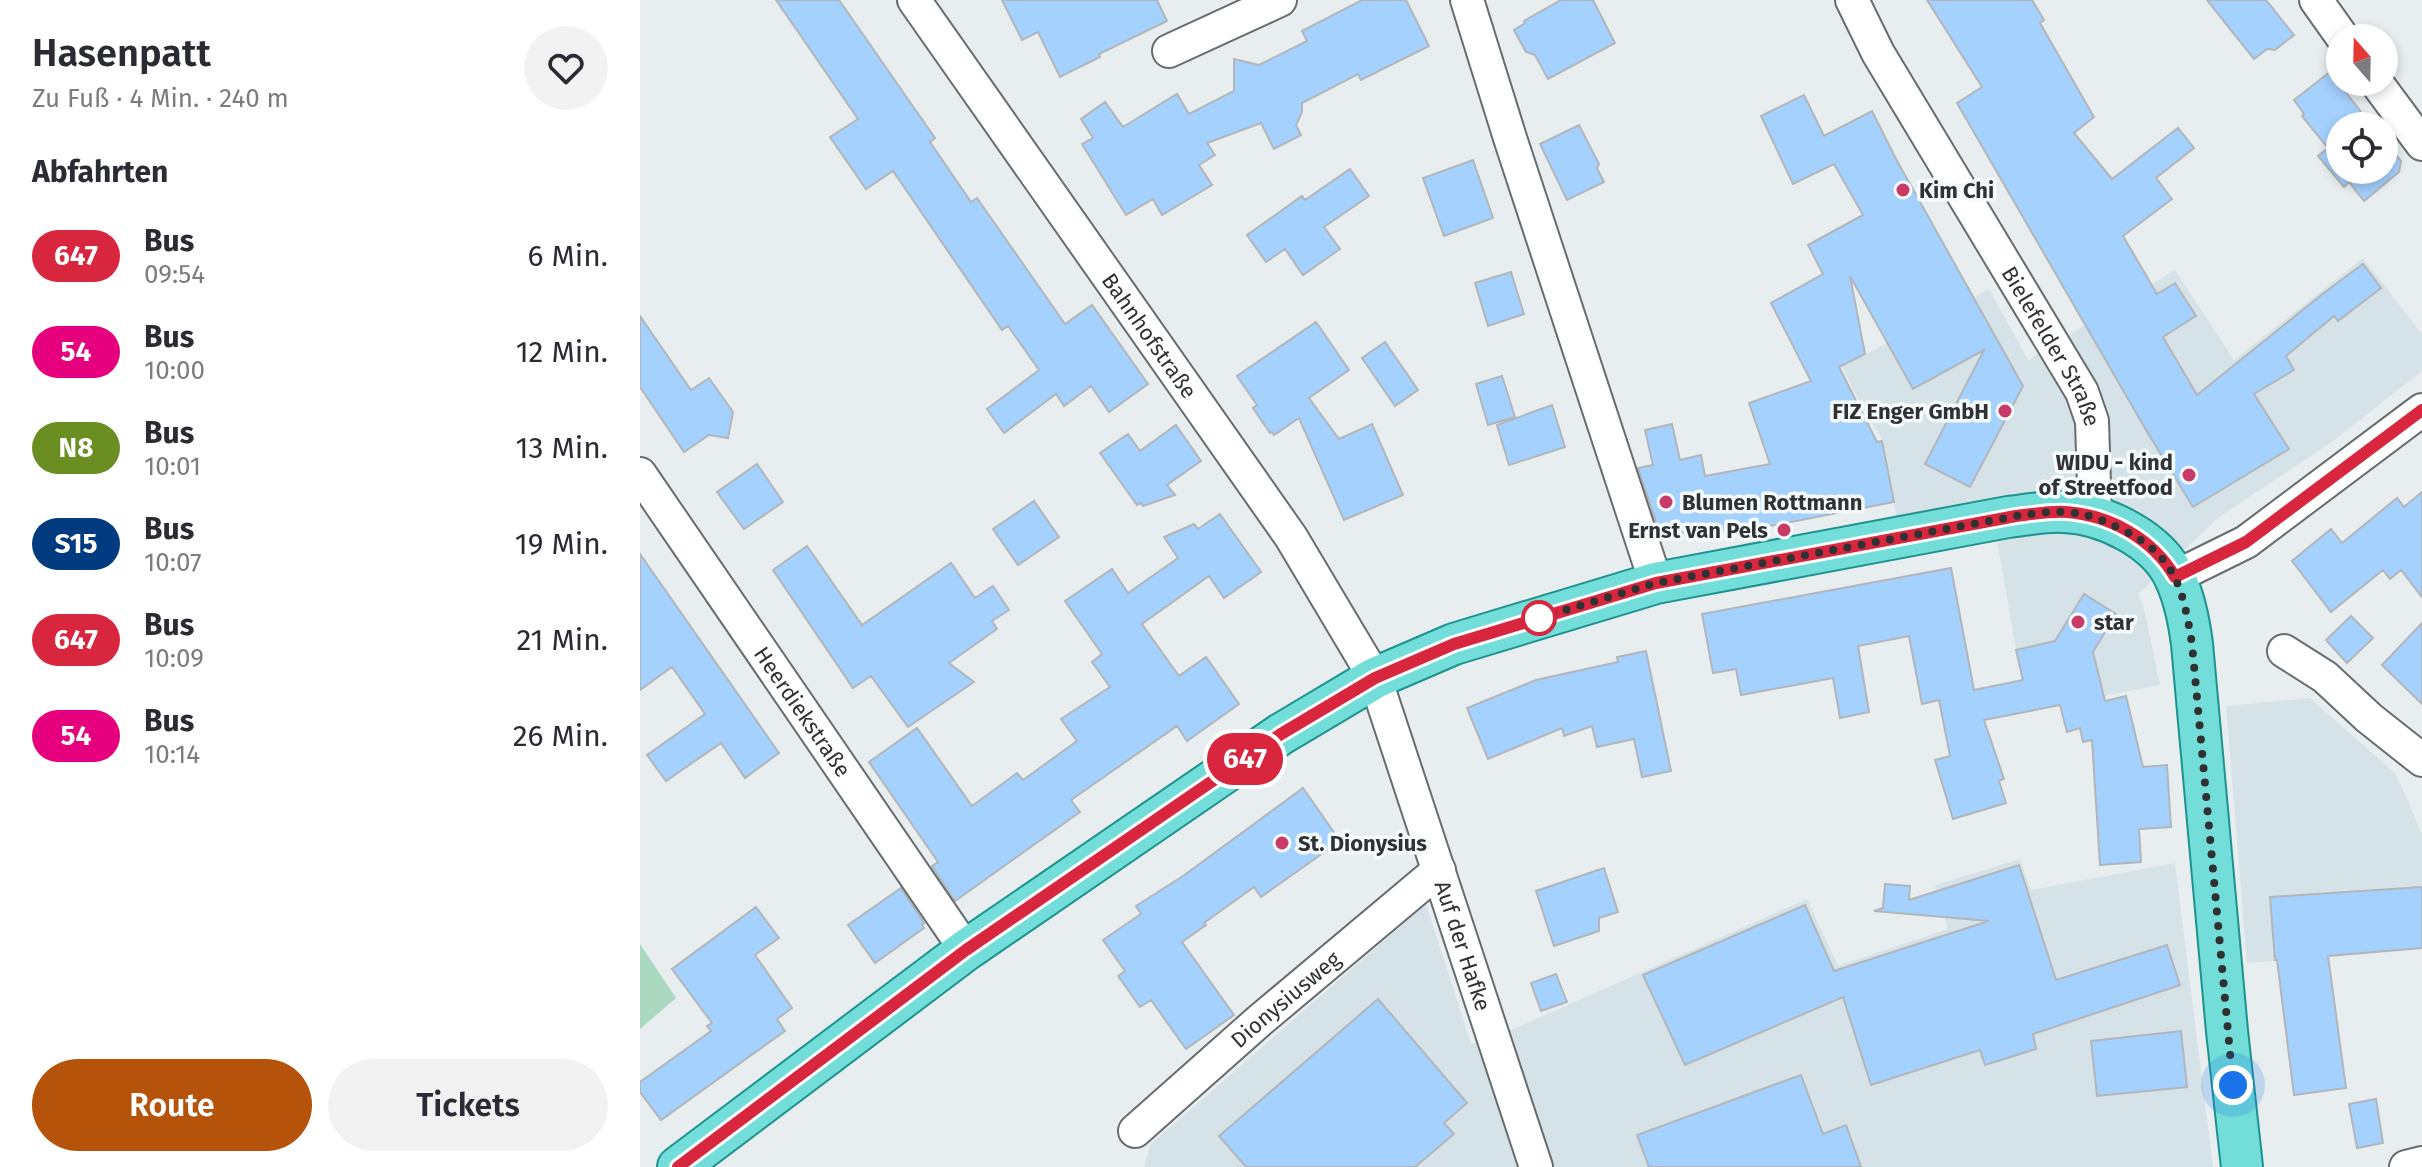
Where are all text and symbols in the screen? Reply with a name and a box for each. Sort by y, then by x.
north arrow [2326,24,2398,96]
map controls [2326,24,2398,184]
button: heart [524,26,608,110]
text: Hasenpatt [32,30,211,76]
text: Zu Fuß · 4 Min. · 240 m [32,83,289,114]
button: locate [2326,112,2398,184]
text: Abfahrten [32,154,168,190]
place label: Kim Chi [1919,177,1994,204]
marker: Kim Chi [1894,181,1912,199]
text: Bus [144,223,194,259]
text: 6 Min. [527,238,608,274]
text: 647 [54,239,98,272]
text: 09:54 [144,259,205,290]
street label: Bielefelder Straße [1996,261,2106,430]
street label: Bahnhofstraße [1096,268,1203,404]
text: Bus [144,319,194,355]
text: 12 Min. [516,334,608,370]
text: 54 [61,335,91,368]
text: 10:00 [144,355,205,386]
place label: FIZ Enger GmbH [1832,398,1989,425]
marker: FIZ Enger GmbH [1996,402,2014,420]
text: Bus [144,415,194,451]
text: 13 Min. [516,430,608,466]
text: N8 [59,431,93,464]
place label: WIDU - kind of Streetfood [2039,449,2173,501]
text: 10:01 [144,451,201,482]
marker: WIDU - kind of Streetfood [2180,466,2198,484]
place label: Blumen Rottmann [1682,489,1862,516]
marker: Blumen Rottmann [1657,493,1675,511]
text: Bus [144,511,194,547]
place label: Ernst van Pels [1628,517,1768,544]
marker: Ernst van Pels [1775,521,1793,539]
text: 19 Min. [515,526,608,562]
text: S15 [54,527,98,560]
text: 10:07 [144,547,202,578]
unlabelled marker [1522,601,1556,635]
text: Bus [144,607,194,643]
place label: star [2094,609,2134,636]
marker: star [2069,613,2087,631]
text: 21 Min. [516,622,608,658]
text: 647 [54,623,98,656]
street label: Heerdiekstraße [749,641,857,782]
text: 10:09 [144,643,204,674]
text: Bus [144,703,194,739]
text: 26 Min. [513,718,608,754]
text: 54 [61,719,91,752]
line badge: 647 [1199,733,1291,785]
text: 10:14 [144,739,200,770]
text: 647 [1223,742,1267,775]
place label: St. Dionysius [1298,830,1427,857]
marker: St. Dionysius [1273,834,1291,852]
street label: Auf der Hafke [1429,877,1497,1014]
street label: Dionysiusweg [1225,945,1346,1053]
button: Route [32,1059,312,1151]
button: Tickets [328,1059,608,1151]
your location [2213,1065,2253,1105]

